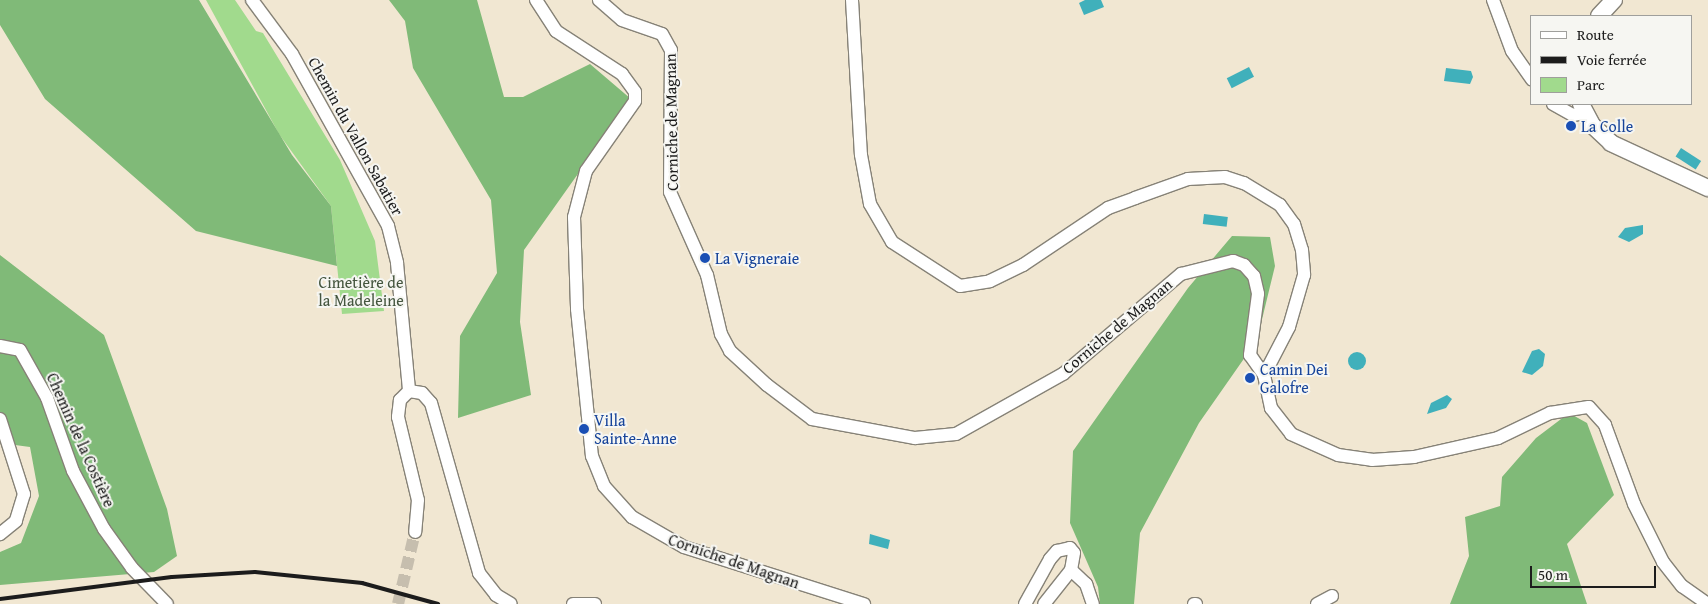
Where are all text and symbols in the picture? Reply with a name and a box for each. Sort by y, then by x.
legend [1530,15,1693,105]
text: Route [1577,24,1614,45]
text: Voie ferrée [1577,49,1646,70]
street label: Chemin du Vallon Sabatier [304,53,408,219]
street label: Corniche de Magnan [660,53,682,191]
text: Parc [1577,74,1605,95]
place label: La Colle [1581,116,1633,136]
marker: La Colle [1565,120,1577,132]
place label: La Vigneraie [715,248,799,268]
marker: La Vigneraie [699,252,711,264]
park label: Cimetière de la Madeleine [318,272,404,310]
street label: Corniche de Magnan [1058,274,1176,378]
place label: Camin Dei Galofre [1260,359,1328,397]
street label: Chemin de la Costière [43,370,119,510]
marker: Camin Dei Galofre [1244,372,1256,384]
place label: Villa Sainte-Anne [594,410,677,448]
marker: Villa Sainte-Anne [578,423,590,435]
street label: Corniche de Magnan [666,530,802,592]
scale bar [1533,556,1659,588]
text: 50 m [1538,564,1568,585]

